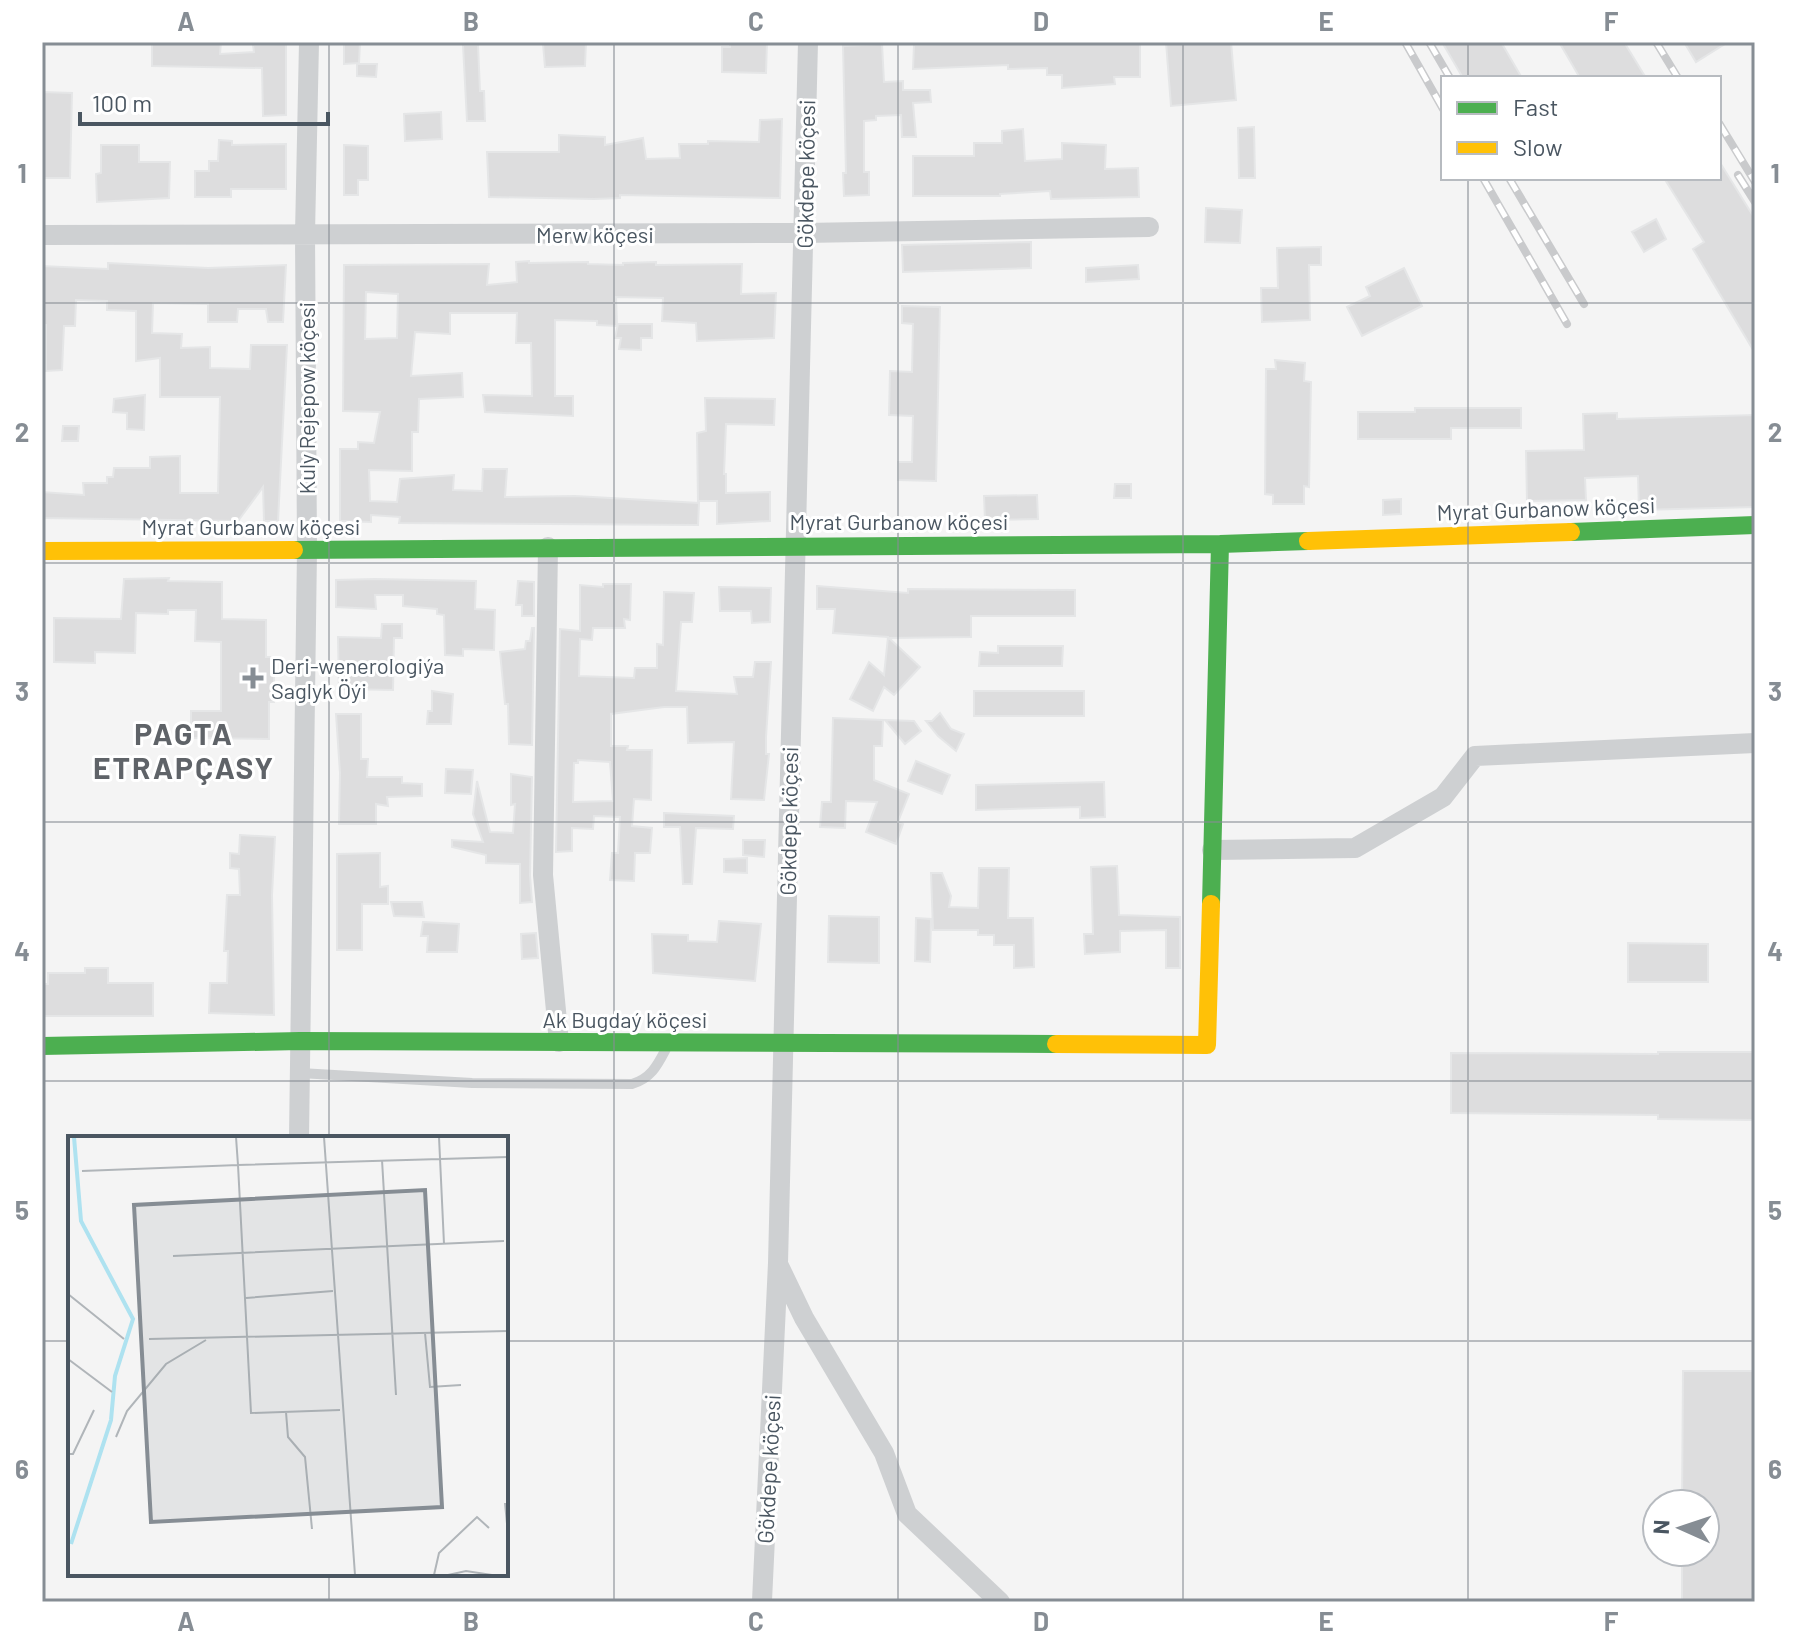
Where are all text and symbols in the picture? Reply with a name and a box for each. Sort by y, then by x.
text: A [177,5,195,36]
text: B [463,5,479,36]
text: C [748,5,764,36]
text: D [1033,5,1049,36]
text: E [1318,5,1334,36]
text: F [1604,5,1619,36]
scale bar [80,76,328,126]
legend [1441,76,1721,180]
text: 100 m [92,88,152,117]
text: Fast [1513,92,1558,121]
street label: Gökdepe köçesi [791,99,819,249]
text: Slow [1513,132,1562,161]
text: 1 [17,157,27,188]
text: 1 [1770,157,1780,188]
street label: Merw köçesi [536,221,654,247]
street label: Kuly Rejepow köçesi [293,302,319,494]
text: 2 [15,416,29,447]
text: 2 [1768,416,1782,447]
street label: Myrat Gurbanow köçesi [1436,491,1656,525]
street label: Myrat Gurbanow köçesi [790,508,1008,534]
street label: Myrat Gurbanow köçesi [142,513,360,539]
place label: Deri-wenerologiýa Saglyk Öýi [271,652,444,703]
marker: Deri-wenerologiýa Saglyk Öýi [242,667,264,689]
text: 3 [15,675,29,706]
text: 3 [1768,675,1782,706]
district label: PAGTA ETRAPÇASY [93,715,275,785]
street label: Gökdepe köçesi [774,746,802,896]
text: 4 [14,935,30,966]
text: 4 [1767,935,1783,966]
street label: Ak Bugdaý köçesi [543,1006,707,1032]
inset map [68,1136,508,1576]
text: 5 [15,1194,29,1225]
text: 5 [1768,1194,1782,1225]
street label: Gökdepe köçesi [751,1394,785,1544]
text: 6 [15,1453,29,1484]
text: 6 [1768,1453,1782,1484]
north arrow [1641,1488,1721,1568]
text: N [1647,1519,1673,1535]
text: A [177,1605,195,1636]
text: B [463,1605,479,1636]
text: C [748,1605,764,1636]
text: D [1033,1605,1049,1636]
text: E [1318,1605,1334,1636]
text: F [1604,1605,1619,1636]

